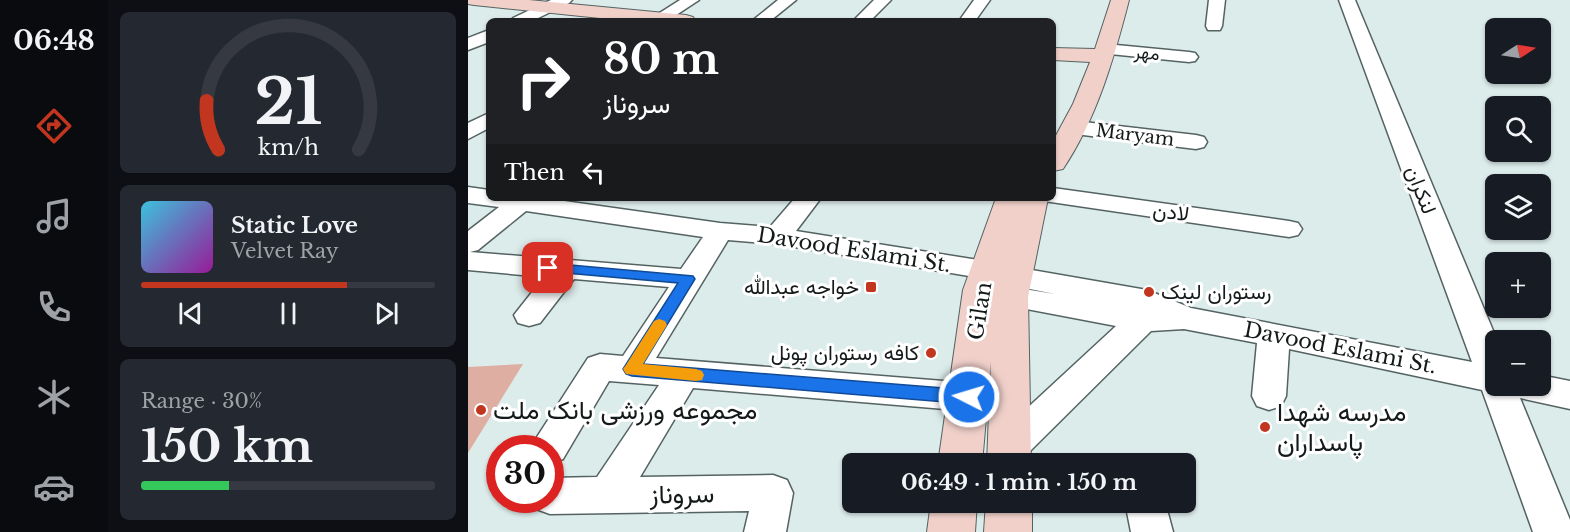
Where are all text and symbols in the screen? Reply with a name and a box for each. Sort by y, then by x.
north arrow [1485,18,1551,84]
map controls [1485,18,1551,396]
text: 06:48 [13,24,95,57]
text: 80 m [603,33,719,85]
street label: مهر [1132,41,1161,65]
icon: right [504,42,582,120]
text: 21 [254,63,322,141]
text: سروناز [603,87,670,120]
button: search [1485,96,1551,162]
icon: directions [33,105,75,147]
street label: Maryam [1095,119,1175,151]
text: km/h [258,134,319,161]
icon: left [577,156,610,189]
text: Then [504,159,565,186]
street label: لنکران [1400,162,1442,218]
button: layers [1485,174,1551,240]
icon: music [33,195,75,237]
street label: لادن [1151,197,1191,227]
text: Static Love [231,212,358,239]
street label: Davood Eslami St. [755,222,953,278]
text: Velvet Ray [231,239,339,263]
pin [522,242,573,293]
icon: arrive [531,251,564,284]
button: + [1485,252,1551,318]
place label: خواجه عبدالله [744,274,859,300]
place label: رستوران لینک [1161,279,1271,305]
marker: خواجه عبدالله [864,280,878,294]
street label: Gilan [963,280,997,342]
marker: رستوران لینک [1142,285,1156,299]
icon: phone [33,286,75,328]
icon: previous [174,297,207,330]
icon: pause [272,297,305,330]
icon: next [370,297,403,330]
street label: Davood Eslami St. [1242,317,1438,379]
button: − [1485,330,1551,396]
place label: کافه رستوران پونل [771,340,919,367]
marker: کافه رستوران پونل [924,346,938,360]
position arrow [937,365,1001,429]
icon: climate [33,376,75,418]
text: Range · 30% [141,389,262,413]
place label: مجموعه ورزشی بانک ملت [493,394,757,426]
place label: مدرسه شهدا پاسداران [1277,396,1406,460]
marker: مجموعه ورزشی بانک ملت [474,403,488,417]
text: 150 km [141,418,313,474]
marker: مدرسه شهدا پاسداران [1258,420,1272,434]
speed limit sign: 30 [486,435,564,513]
icon: car [33,466,75,508]
text: 06:49 · 1 min · 150 m [901,469,1137,496]
street label: سروناز [648,477,715,511]

